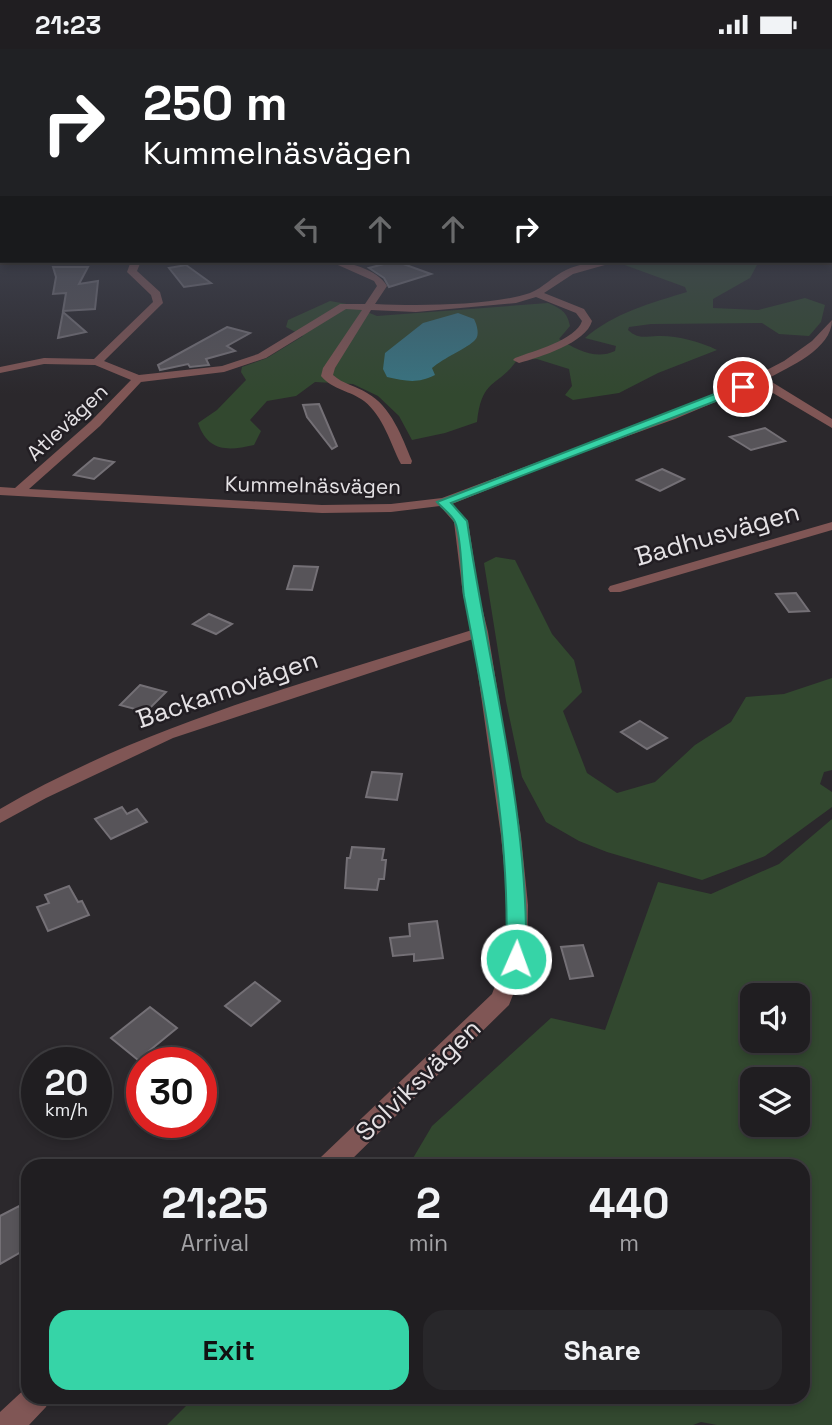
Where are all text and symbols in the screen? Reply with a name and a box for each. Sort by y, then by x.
text: 21:23 [35,8,101,42]
text: 250 m [143,72,288,134]
icon: right [28,77,119,168]
text: Kummelnäsvägen [143,133,412,173]
icon: left [288,210,326,248]
icon: ahead [361,210,399,248]
icon: ahead [434,210,472,248]
icon: right [507,210,545,248]
pin [713,357,773,417]
icon: arrive [724,368,762,406]
street label: Atlevägen [21,378,113,466]
street label: Kummelnäsvägen [225,470,401,500]
street label: Badhusvägen [631,494,803,574]
street label: Backamovägen [132,642,322,736]
position arrow [479,922,553,996]
map controls [740,983,810,1137]
button: sound [740,983,810,1053]
street label: Solviksvägen [348,1012,488,1148]
speed limit sign: 30 [126,1047,217,1138]
text: 20 [45,1061,88,1105]
button: layers [740,1067,810,1137]
text: km/h [45,1098,88,1121]
text: 21:25 [162,1177,268,1230]
text: 2 [416,1177,441,1230]
text: 440 [589,1177,669,1230]
text: Arrival [181,1228,249,1258]
text: min [409,1228,448,1258]
text: m [619,1228,639,1258]
button: Exit [49,1310,409,1390]
button: Share [423,1310,782,1390]

